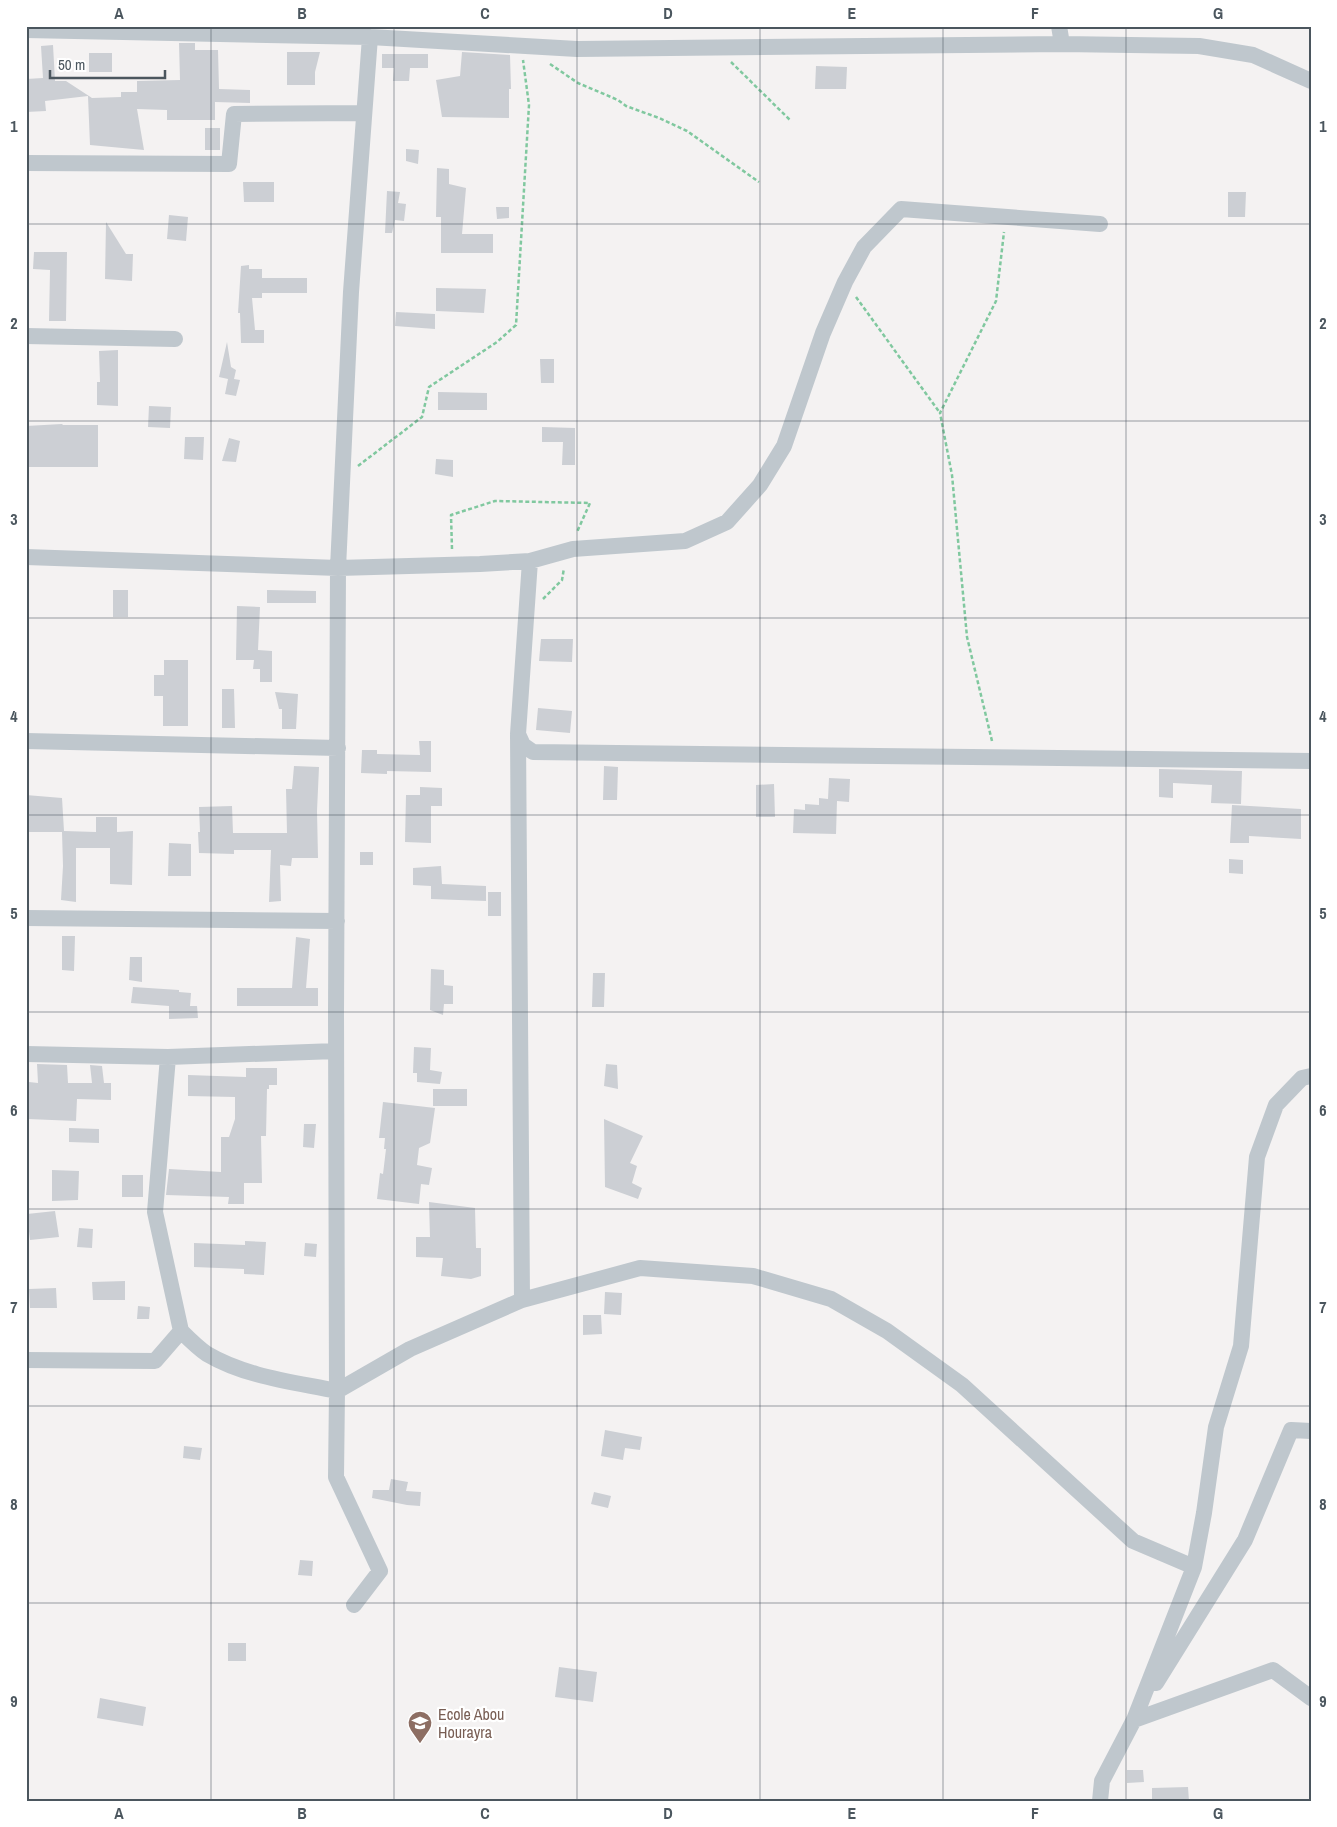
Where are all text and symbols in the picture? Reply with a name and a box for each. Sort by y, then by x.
text: A [114,2,124,24]
text: B [297,2,307,24]
text: C [480,2,490,24]
text: D [663,2,673,24]
text: E [848,2,857,24]
text: F [1031,2,1039,24]
text: G [1213,2,1223,24]
scale bar [50,48,165,80]
text: 50 m [58,54,85,75]
text: 1 [10,115,18,137]
text: 1 [1319,115,1327,137]
text: 2 [10,312,18,334]
text: 2 [1319,312,1327,334]
text: 3 [10,508,18,530]
text: 3 [1319,508,1327,530]
text: 4 [10,705,18,727]
text: 4 [1319,705,1327,727]
text: 5 [10,902,18,924]
text: 5 [1319,902,1327,924]
text: 6 [10,1099,18,1121]
text: 6 [1319,1099,1327,1121]
text: 7 [10,1296,18,1318]
text: 7 [1319,1296,1327,1318]
text: 8 [10,1493,18,1515]
text: 8 [1319,1493,1327,1515]
text: 9 [10,1690,18,1712]
text: 9 [1319,1690,1327,1712]
place label: Ecole Abou Hourayra [438,1703,504,1743]
school or university icon: Ecole Abou Hourayra [407,1710,433,1744]
text: A [114,1802,124,1824]
text: B [297,1802,307,1824]
text: C [480,1802,490,1824]
text: D [663,1802,673,1824]
text: E [848,1802,857,1824]
text: F [1031,1802,1039,1824]
text: G [1213,1802,1223,1824]

